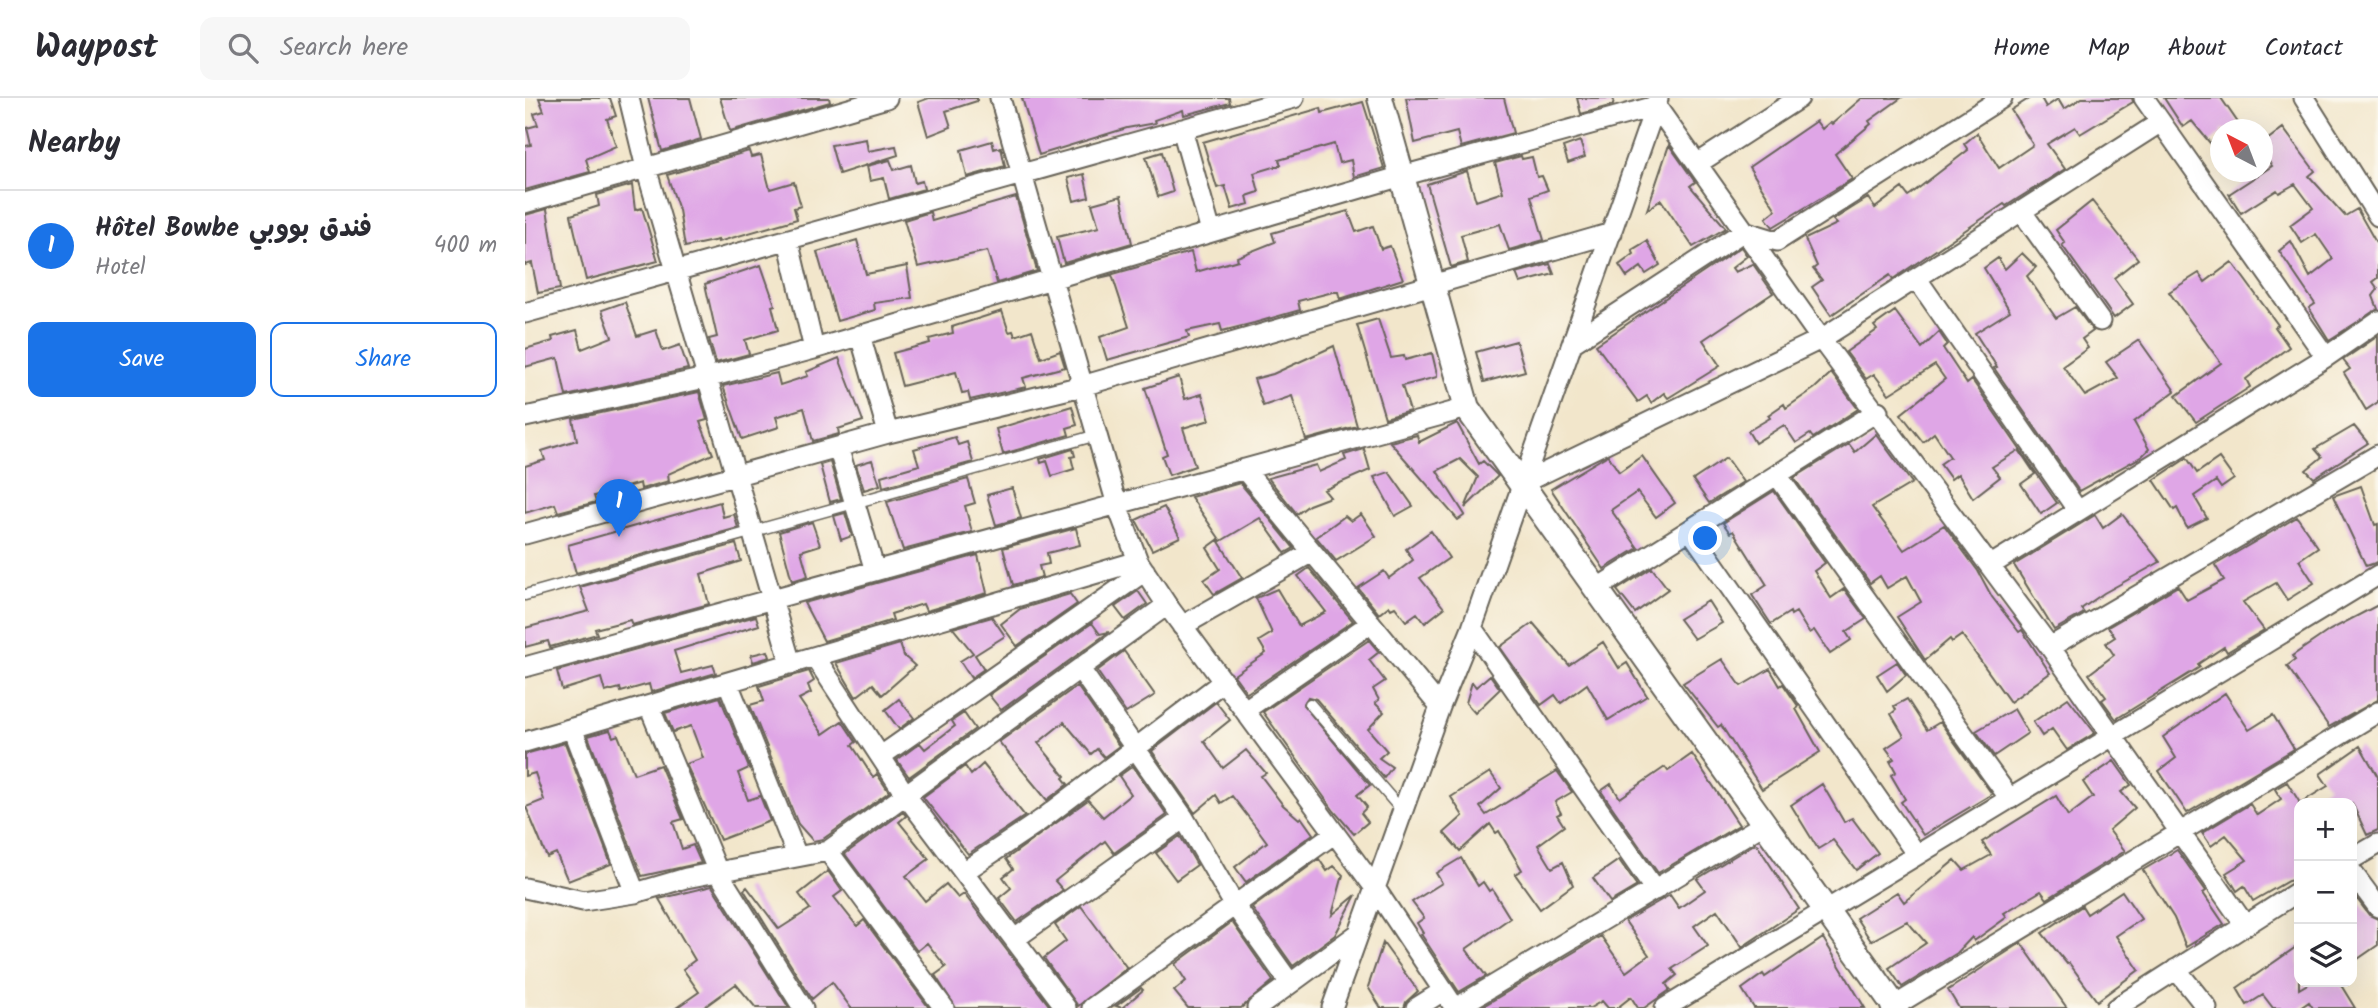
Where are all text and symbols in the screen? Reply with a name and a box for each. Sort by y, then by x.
search box [200,17,690,80]
text: Waypost [35,22,158,75]
text: Search here [280,27,408,69]
icon: search [224,29,262,67]
text: Home [1993,29,2050,68]
text: Map [2088,29,2130,68]
text: About [2168,29,2226,68]
text: Contact [2264,29,2343,68]
north arrow [2210,119,2273,182]
text: Nearby [28,120,120,168]
text: Hôtel Bowbe فندق بووبي [95,208,372,250]
text: 1 [48,228,54,264]
text: 400 m [434,228,497,264]
text: Hotel [95,250,146,286]
button: Save [28,322,256,397]
button: Share [270,322,497,397]
pin: 1 [596,479,642,537]
your location [1688,521,1722,555]
map controls [2294,798,2357,987]
button: + [2294,798,2357,861]
button: − [2294,861,2357,924]
button: layers [2294,924,2357,987]

